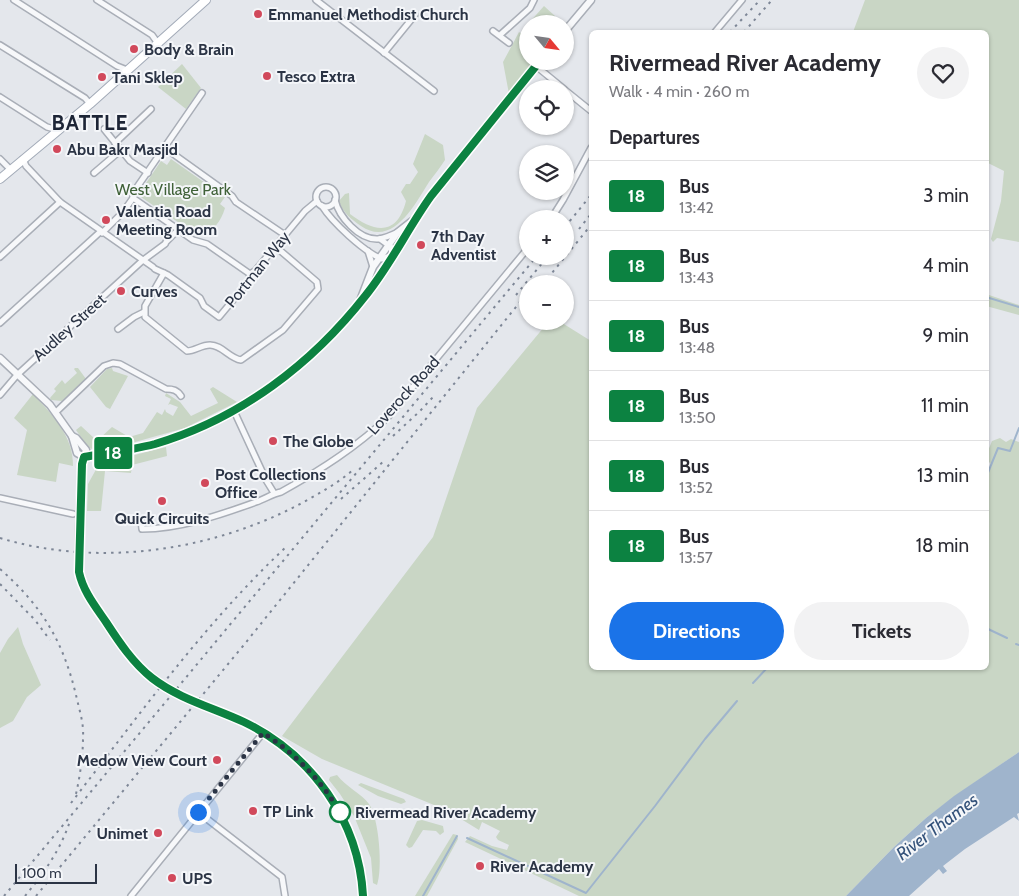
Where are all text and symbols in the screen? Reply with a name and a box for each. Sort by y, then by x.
place label: Emmanuel Methodist Church [268,5,469,24]
marker: Emmanuel Methodist Church [252,8,264,20]
north arrow [519,15,574,70]
map controls [519,15,574,330]
place label: Body & Brain [144,40,234,59]
marker: Body & Brain [128,43,140,55]
button: heart [917,47,969,99]
text: Rivermead River Academy [609,48,881,77]
place label: Tesco Extra [277,67,355,86]
place label: Tani Sklep [112,68,183,87]
marker: Tesco Extra [261,70,273,82]
marker: Tani Sklep [96,71,108,83]
button: locate [519,80,574,135]
text: Walk · 4 min · 260 m [609,82,750,101]
district label: BATTLE [52,110,128,135]
text: Departures [609,126,700,149]
place label: Abu Bakr Masjid [67,140,178,159]
marker: Abu Bakr Masjid [51,143,63,155]
button: layers [519,145,574,200]
text: Bus [679,175,709,198]
park label: West Village Park [115,180,232,199]
text: 3 min [923,184,969,207]
text: 18 [628,185,645,207]
text: 13:42 [679,198,714,217]
place label: Valentia Road Meeting Room [116,202,217,239]
button: + [519,210,574,265]
marker: Valentia Road Meeting Room [100,214,112,226]
street label: Portman Way [221,227,294,311]
place label: 7th Day Adventist [431,227,497,264]
marker: 7th Day Adventist [415,239,427,251]
text: Bus [679,245,709,268]
text: 4 min [922,254,969,277]
text: 18 [628,255,645,277]
text: 13:43 [679,268,714,287]
button: − [519,275,574,330]
place label: Curves [131,282,178,301]
marker: Curves [115,285,127,297]
street label: Audley Street [29,289,110,365]
text: Bus [679,315,709,338]
text: 9 min [923,324,969,347]
text: 18 [628,325,645,347]
text: 13:48 [679,338,715,357]
street label: Loverock Road [363,352,443,438]
text: Bus [679,385,709,408]
text: 11 min [921,394,969,417]
text: 18 [628,395,645,417]
text: 13:50 [679,408,716,427]
place label: The Globe [283,432,354,451]
marker: The Globe [267,435,279,447]
line badge: 18 [90,437,136,469]
text: 18 [104,442,122,464]
text: Bus [679,455,709,478]
text: 13 min [917,464,969,487]
place label: Post Collections Office [215,465,326,502]
text: 18 [628,465,645,487]
marker: Post Collections Office [199,477,211,489]
text: 13:52 [679,478,713,497]
marker: Quick Circuits [156,495,168,507]
place label: Quick Circuits [115,509,210,528]
text: Bus [679,525,709,548]
text: 18 min [916,534,969,557]
text: 18 [628,535,645,557]
text: 13:57 [679,548,713,567]
button: Directions [609,602,784,660]
button: Tickets [794,602,969,660]
place label: Medow View Court [77,751,207,770]
marker: Medow View Court [211,754,223,766]
water label: River Thames [892,789,982,865]
your location [186,800,211,825]
marker: Rivermead River Academy [329,801,351,823]
place label: TP Link [263,802,314,821]
place label: Rivermead River Academy [355,803,537,822]
marker: TP Link [247,805,259,817]
place label: Unimet [96,824,148,843]
marker: Unimet [152,827,164,839]
place label: River Academy [490,857,594,876]
marker: River Academy [474,860,486,872]
scale bar [15,861,98,884]
text: 100 m [22,864,62,882]
place label: UPS [182,869,212,888]
marker: UPS [166,872,178,884]

